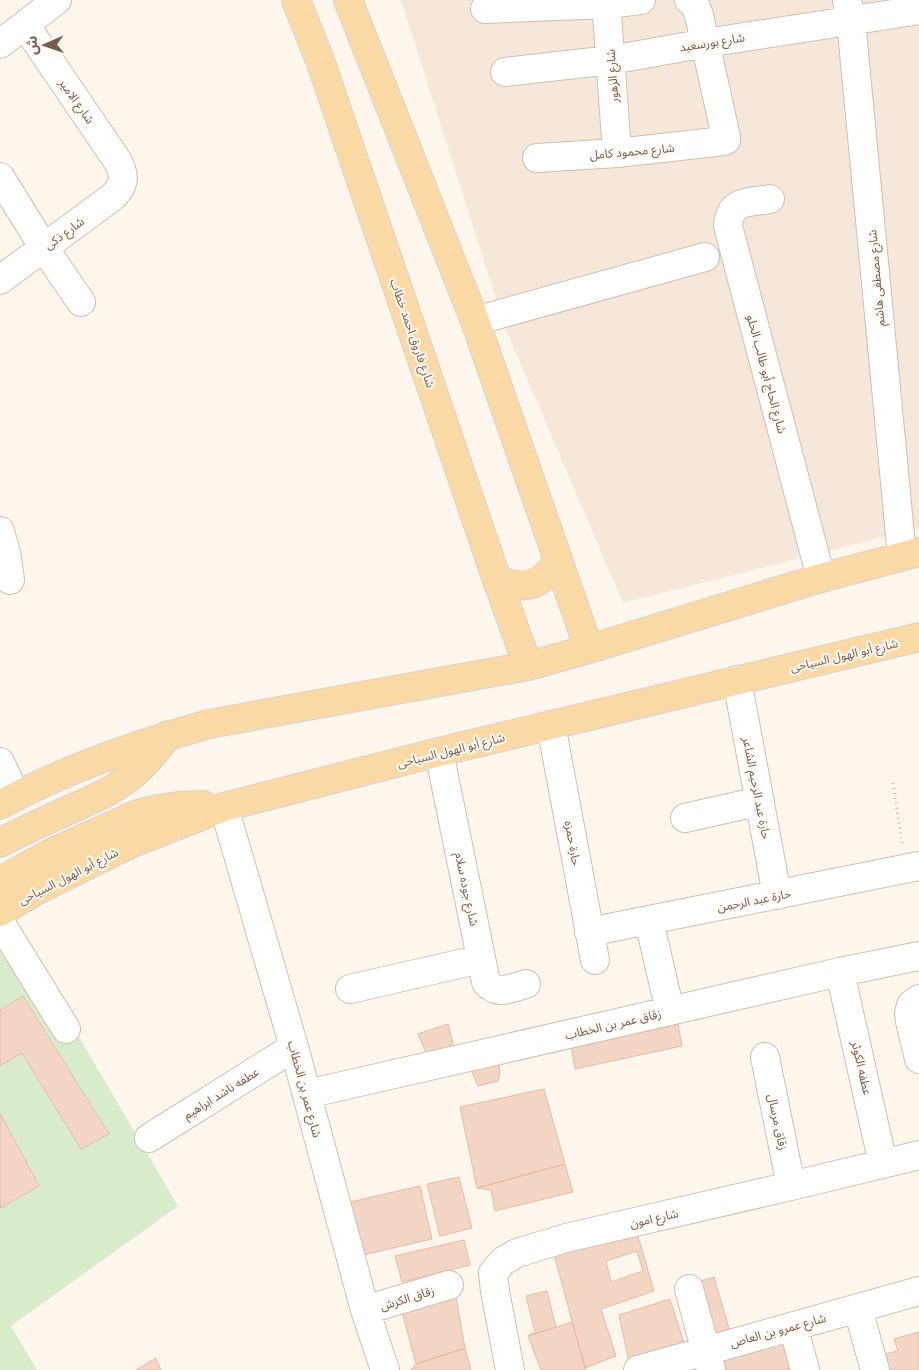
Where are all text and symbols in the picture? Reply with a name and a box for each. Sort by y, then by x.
north arrow [20,20,70,70]
street label: شارع بورسعيد [678,29,746,57]
text: ش [23,36,40,55]
street label: شارع الزهور [603,49,623,104]
street label: شارع الامير [54,75,98,128]
street label: شارع محمود كامل [589,140,675,164]
street label: شارع ذكى [41,213,88,254]
street label: شارع مصطفى هاشم [864,229,890,327]
street label: شارع فاروق احمد خطاب [385,276,439,390]
street label: شارع الحاج أبو طالب الحلو [742,313,790,436]
street label: شارع أبو الهول السياحى [789,635,900,677]
street label: شارع أبو الهول السياحى [396,729,507,773]
street label: حارة عبد الرحيم الشاعر [738,735,774,841]
street label: حارة حمزه [562,819,584,867]
street label: شارع أبو الهول السياحى [15,844,121,909]
street label: شارع جوده سلام [450,851,482,928]
street label: حارة عبد الرحمن [716,885,792,915]
street label: زقاق عمر بن الخطاب [563,1006,663,1043]
street label: عطفه الكوثر [848,1038,876,1097]
street label: شارع عمر بن الخطاب [283,1039,325,1140]
street label: عطفه ناشد ابراهيم [180,1064,263,1124]
street label: زقاق مرسال [765,1093,791,1151]
street label: شارع امون [628,1205,680,1233]
street label: زقاق الكرش [378,1283,436,1313]
street label: شارع عمرو بن العاص [728,1310,828,1352]

